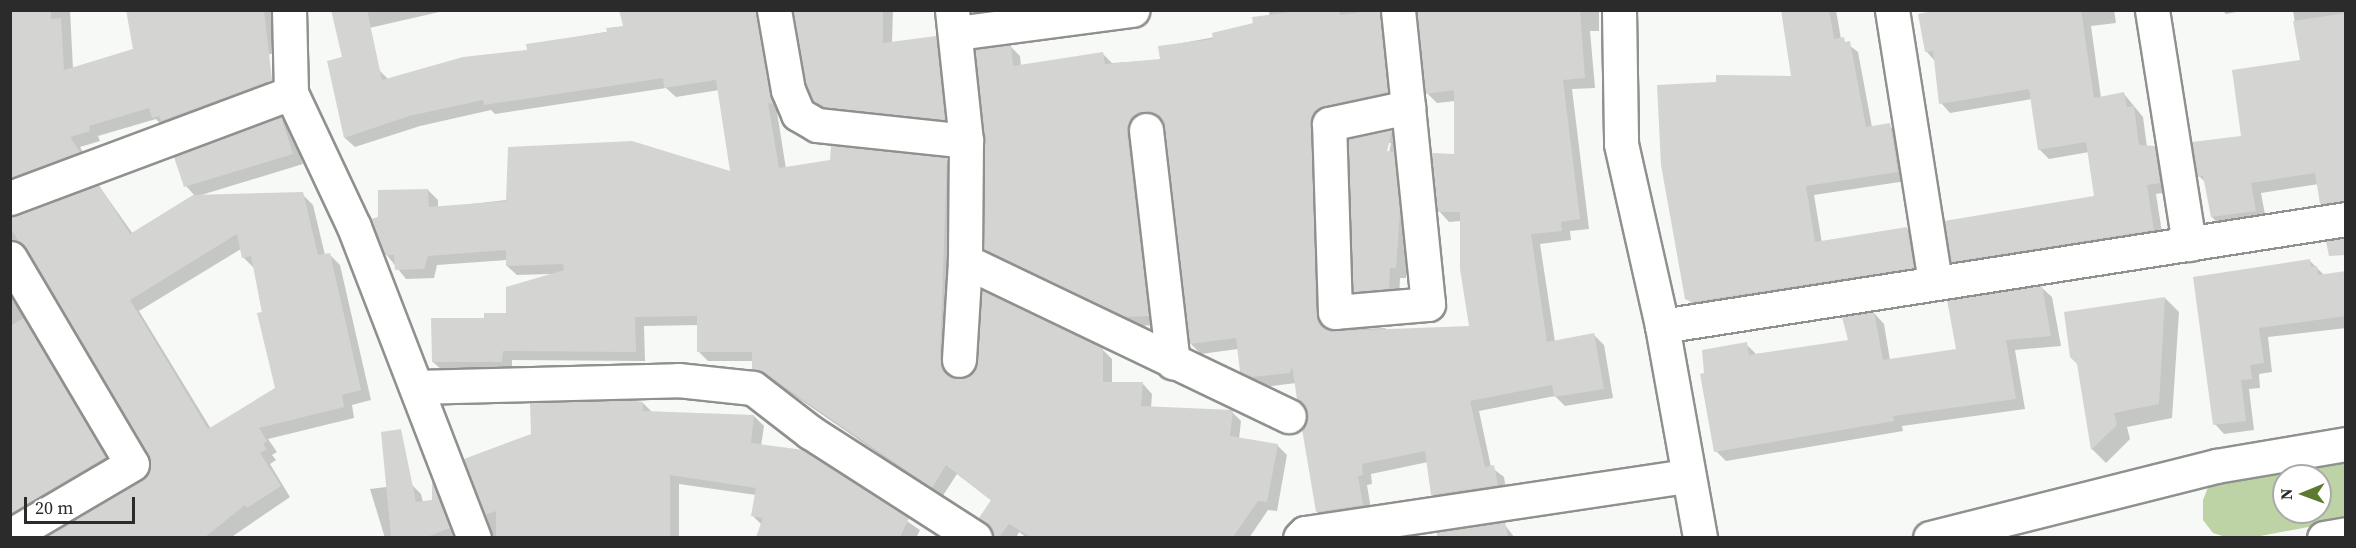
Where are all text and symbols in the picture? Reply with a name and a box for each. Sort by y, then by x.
north arrow [2272,464,2332,524]
scale bar [27,485,138,523]
text: N [2275,488,2297,500]
text: 20 m [35,495,73,520]

